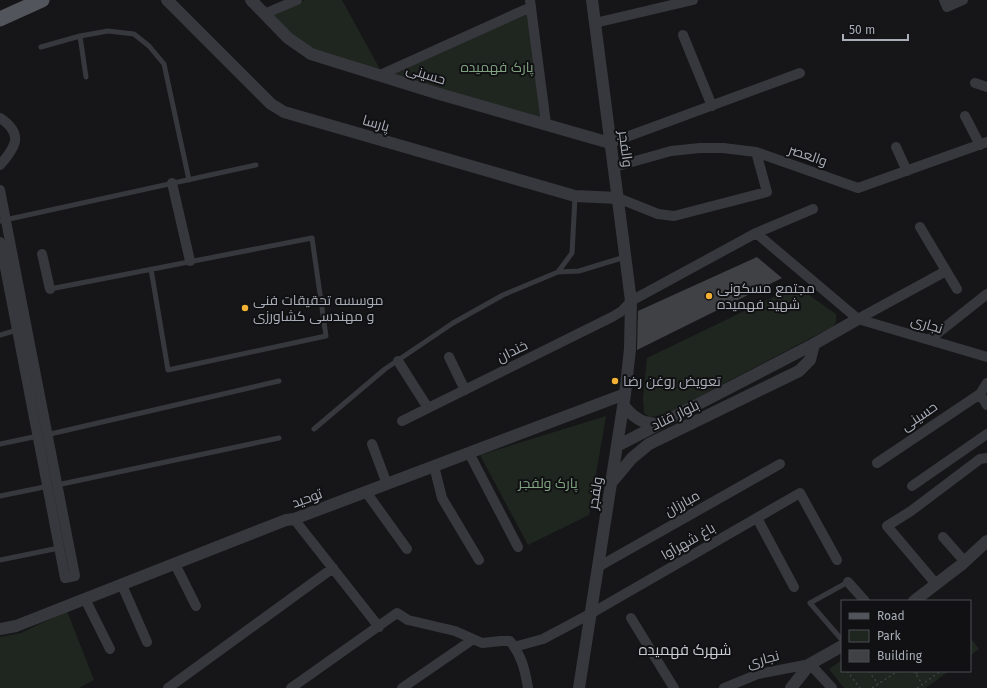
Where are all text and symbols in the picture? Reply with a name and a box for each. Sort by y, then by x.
scale bar [843,16,908,42]
text: 50 m [849,23,875,37]
park label: پارک فهمیده [460,59,534,77]
street label: حسینی [404,60,448,89]
street label: پارسا [360,112,392,136]
street label: والفجر [615,129,636,168]
street label: والعصر [785,141,829,170]
place label: مجتمع مسکونی شهید فهمیده [717,280,815,313]
marker: مجتمع مسکونی شهید فهمیده [704,291,714,301]
place label: موسسه تحقیقات فنی و مهندسی کشاورزی [253,292,384,325]
marker: موسسه تحقیقات فنی و مهندسی کشاورزی [240,303,250,313]
street label: نجاری [909,312,945,337]
street label: خندان [494,337,531,366]
place label: تعویض روغن رضا [623,373,721,390]
marker: تعویض روغن رضا [610,376,620,386]
street label: بلوار قناد [649,397,702,434]
street label: حسینی [898,398,941,435]
park label: پارک ولفجر [517,475,578,493]
street label: ولفجر [584,475,606,512]
street label: توحید [290,485,325,512]
street label: مبارزان [662,487,703,520]
street label: باغ شهرآوا [658,519,718,564]
legend [841,600,971,672]
text: Road [877,609,905,623]
text: Park [877,629,901,643]
district label: شهرک فهمیده [639,641,731,660]
street label: نجاری [745,647,781,672]
text: Building [877,649,923,663]

